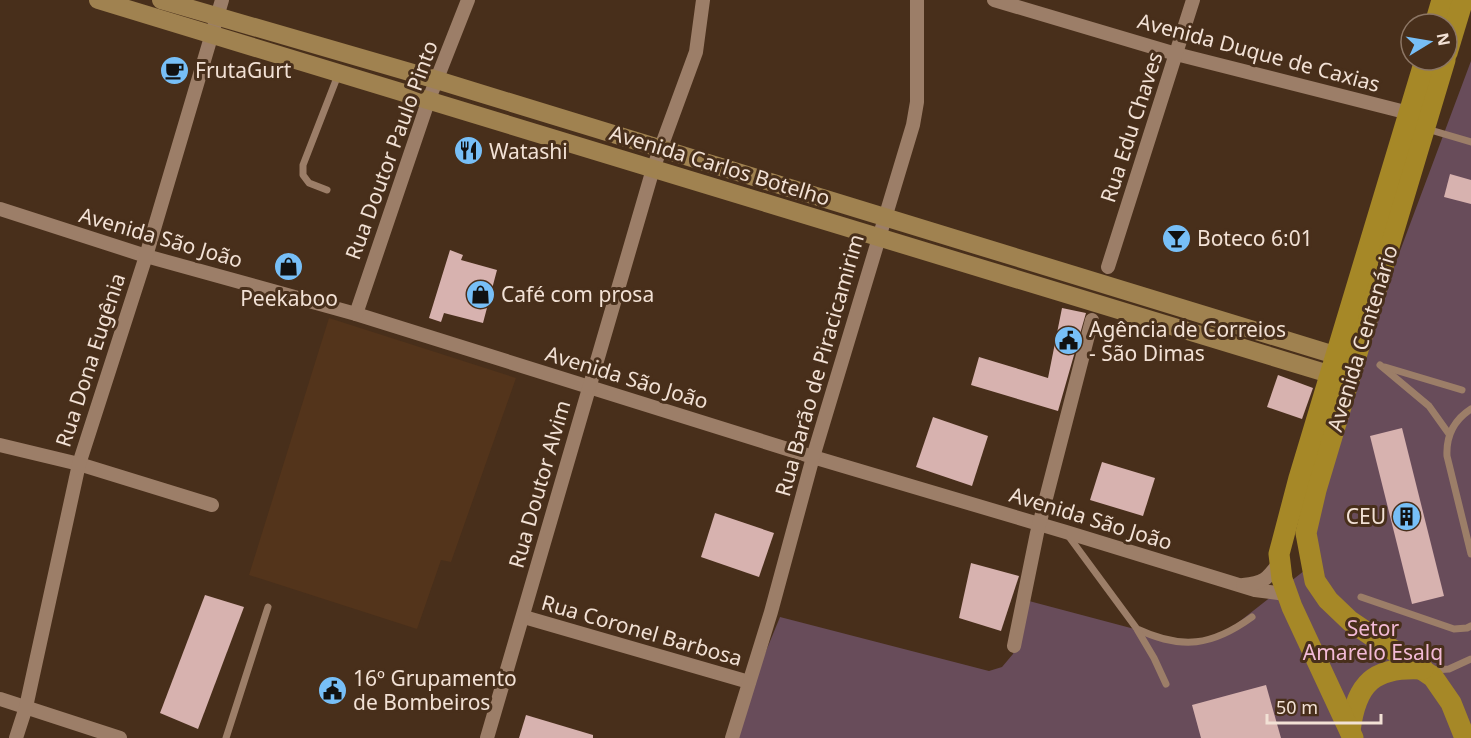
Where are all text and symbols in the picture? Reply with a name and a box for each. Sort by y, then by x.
street label: Avenida Duque de Caxias [1135,6,1383,98]
north arrow [1399,12,1459,72]
text: N [1432,31,1456,48]
street label: Rua Doutor Paulo Pinto [338,37,444,263]
street label: Rua Edu Chaves [1093,48,1169,206]
cafe icon: FrutaGurt [158,54,190,86]
place label: FrutaGurt [195,56,292,84]
street label: Avenida Carlos Botelho [607,118,833,212]
restaurant icon: Watashi [452,135,484,167]
place label: Watashi [489,137,568,165]
street label: Avenida São João [76,200,246,274]
bar icon: Boteco 6:01 [1160,222,1192,254]
place label: Boteco 6:01 [1197,224,1313,252]
street label: Rua Barão de Piracicamirim [768,231,870,499]
street label: Avenida Centenário [1320,241,1404,435]
shop icon: Peekaboo [273,251,305,283]
street label: Rua Dona Eugênia [49,270,131,450]
shop icon: Café com prosa [464,278,496,310]
place label: Café com prosa [501,280,654,308]
place label: Peekaboo [240,284,338,312]
place label: Agência de Correios - São Dimas [1089,315,1286,367]
public building icon: Agência de Correios - São Dimas [1052,325,1084,357]
street label: Avenida São João [542,339,712,415]
street label: Rua Doutor Alvim [502,397,576,571]
street label: Avenida São João [1006,480,1176,556]
building icon: CEU [1391,500,1423,532]
place label: CEU [1346,502,1386,530]
street label: Rua Coronel Barbosa [538,588,746,672]
park label: Setor Amarelo Esalq [1303,614,1443,666]
place label: 16º Grupamento de Bombeiros [353,664,517,716]
public building icon: 16º Grupamento de Bombeiros [316,674,348,706]
scale bar [1267,687,1381,725]
text: 50 m [1276,695,1318,719]

